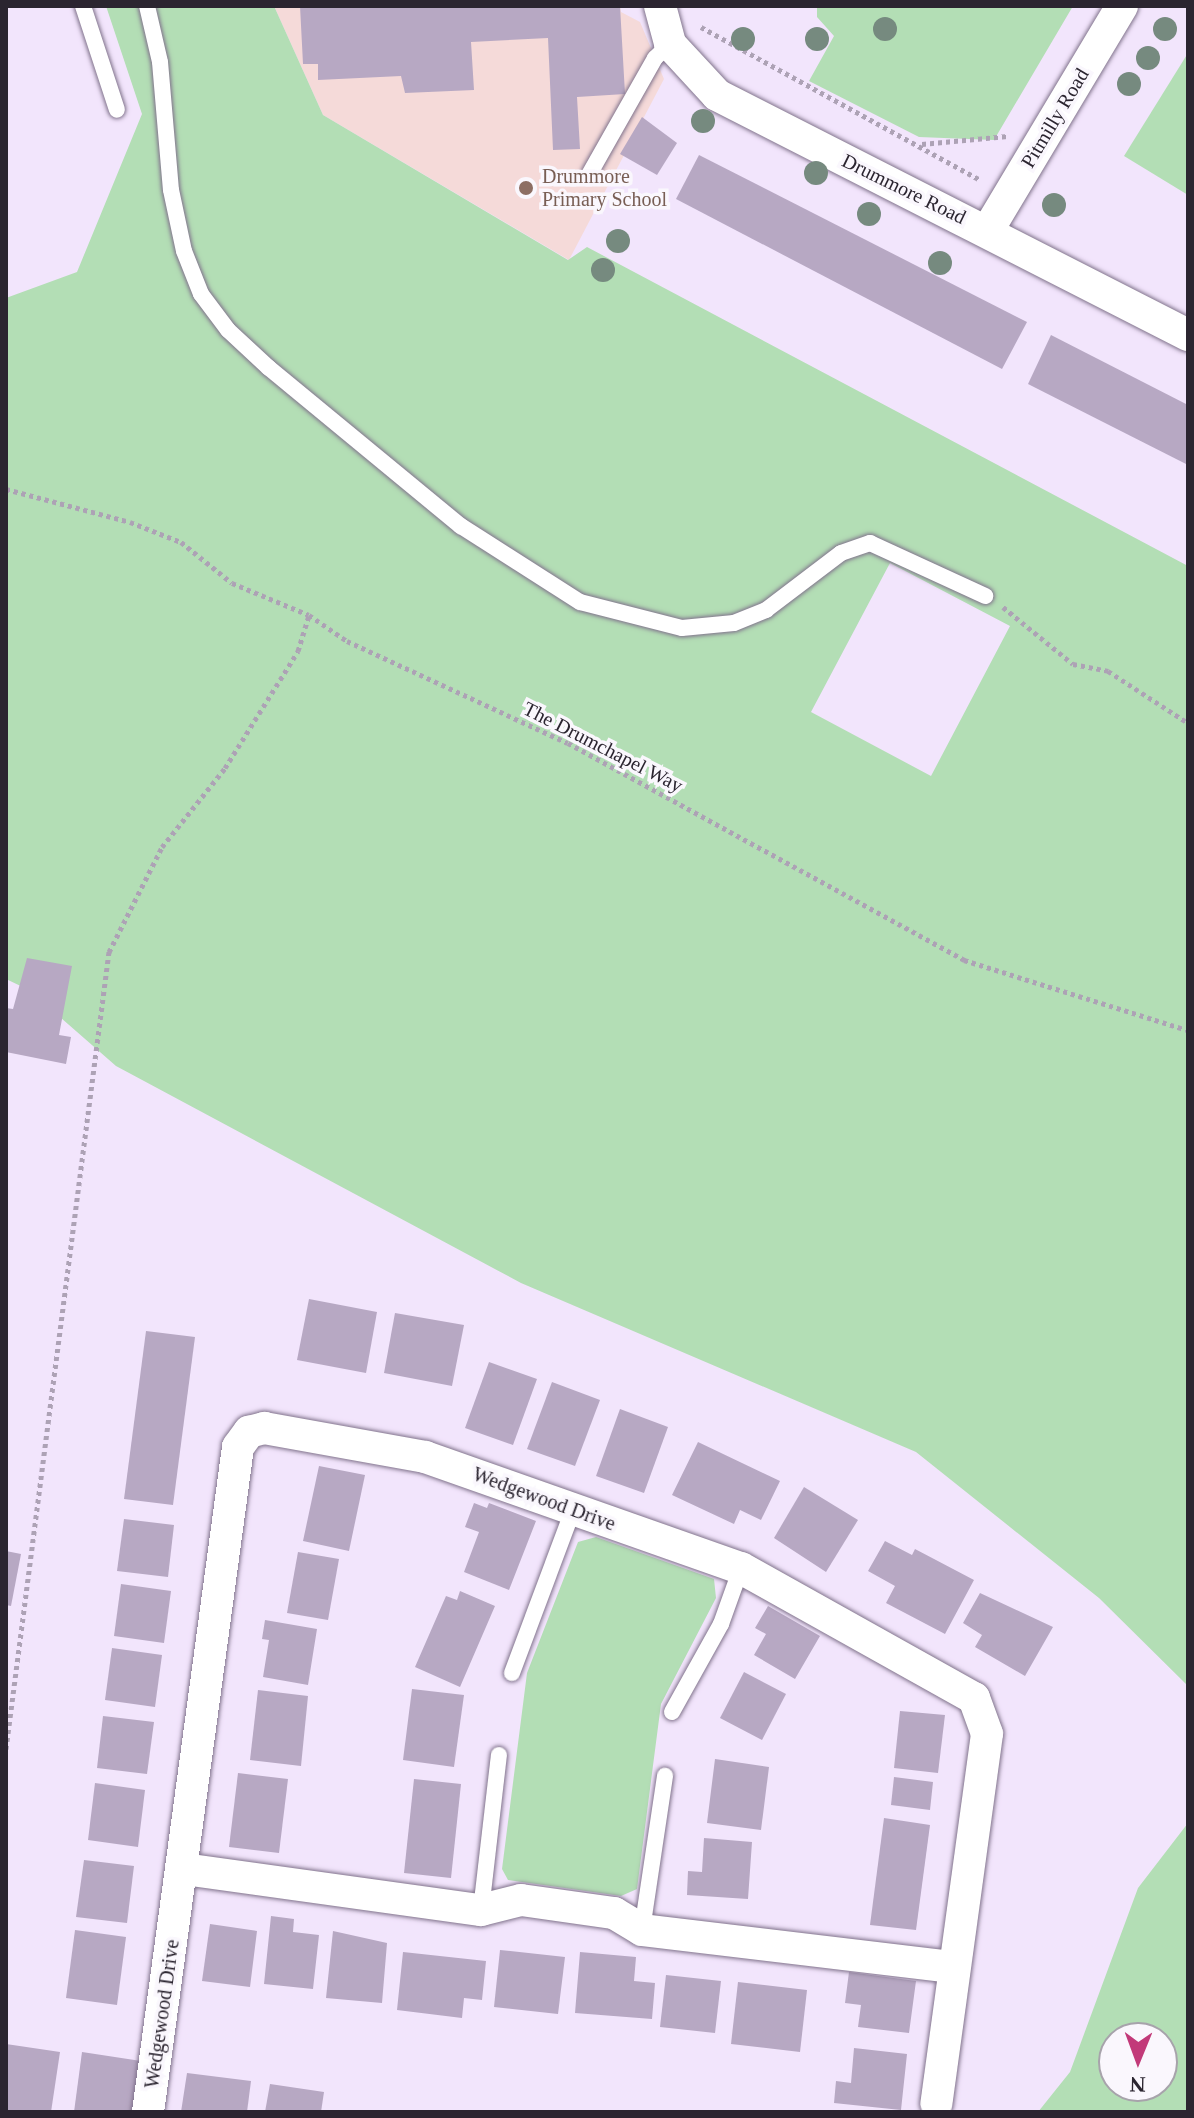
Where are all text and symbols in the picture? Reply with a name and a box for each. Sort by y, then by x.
street label: Pitmilly Road [1016,64,1094,172]
street label: Drummore Road [838,149,970,229]
place label: Drummore Primary School [542,164,667,211]
marker: Drummore Primary School [517,179,535,197]
street label: The Drumchapel Way [519,696,687,798]
street label: Wedgewood Drive [469,1462,619,1536]
street label: Wedgewood Drive [140,1938,184,2090]
north arrow [1098,2022,1178,2102]
text: N [1129,2072,1146,2097]

